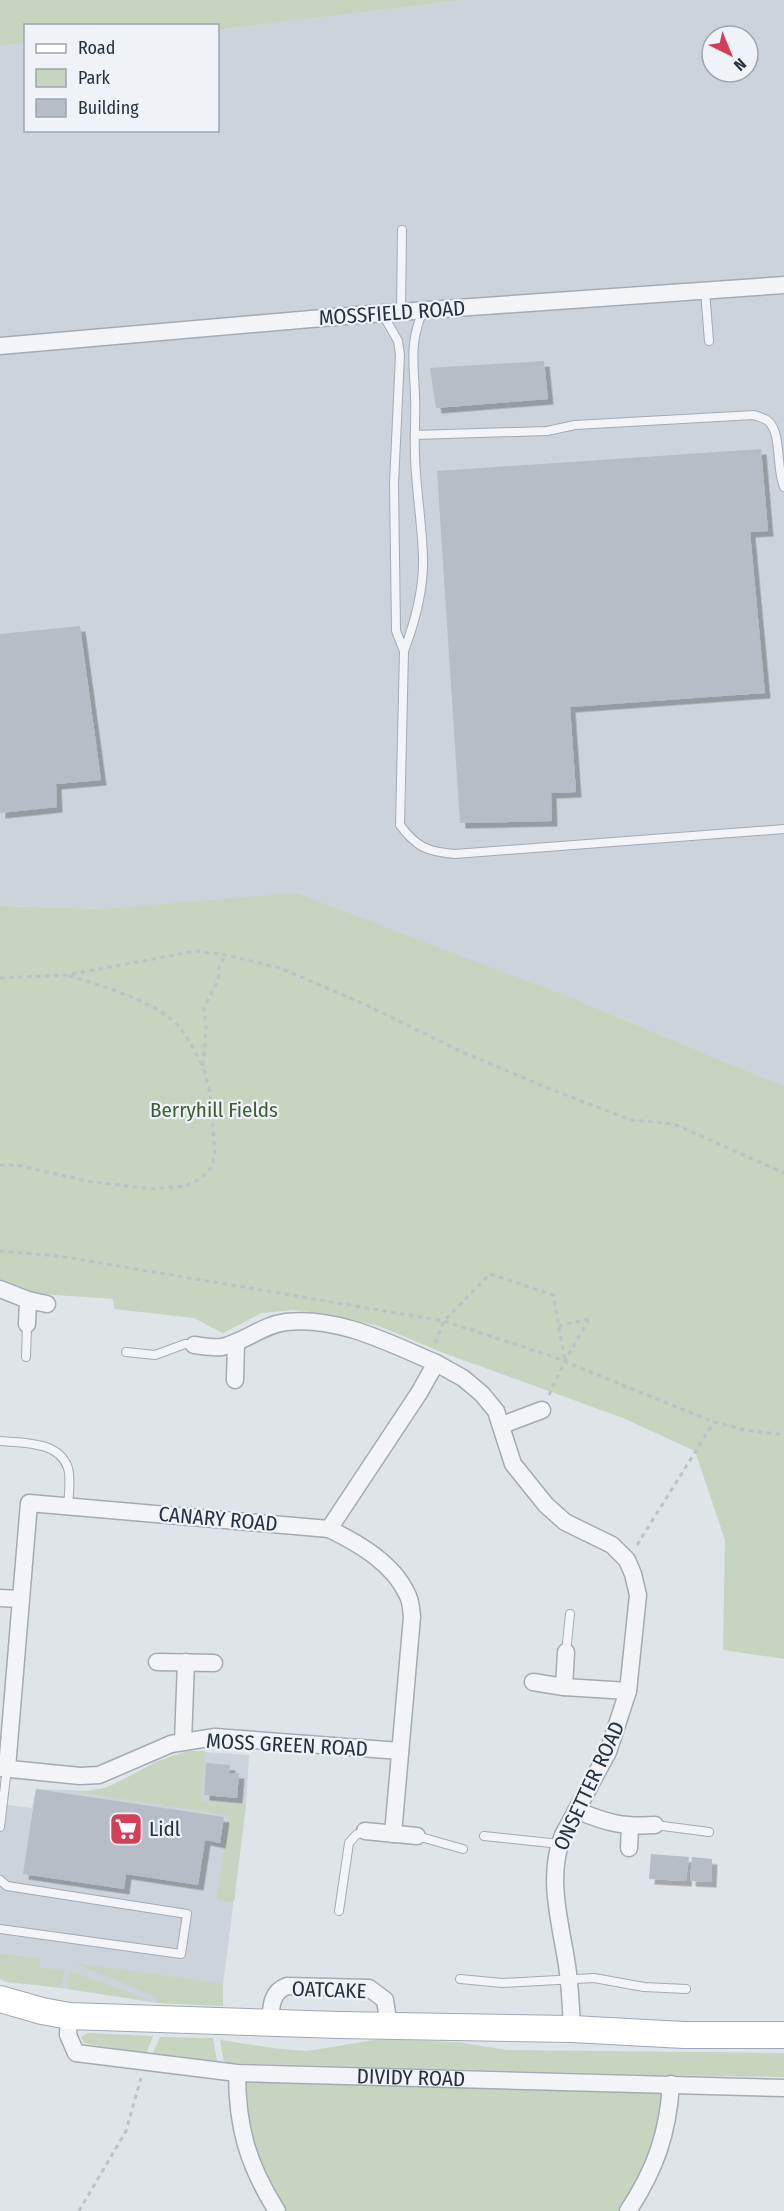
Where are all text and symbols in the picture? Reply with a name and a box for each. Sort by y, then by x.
legend [24,24,219,132]
north arrow [700,24,760,84]
text: Road [78,37,115,59]
text: N [730,54,750,75]
text: Park [78,67,111,89]
text: Building [78,97,139,119]
street label: MOSSFIELD ROAD [318,295,466,331]
park label: Berryhill Fields [150,1097,278,1123]
street label: CANARY ROAD [157,1501,279,1537]
street label: ONSETTER ROAD [548,1717,630,1855]
street label: MOSS GREEN ROAD [206,1728,368,1762]
supermarket icon: Lidl [108,1811,144,1847]
place label: Lidl [149,1816,181,1842]
street label: OATCAKE [291,1976,367,2004]
street label: DIVIDY ROAD [356,2063,466,2092]

